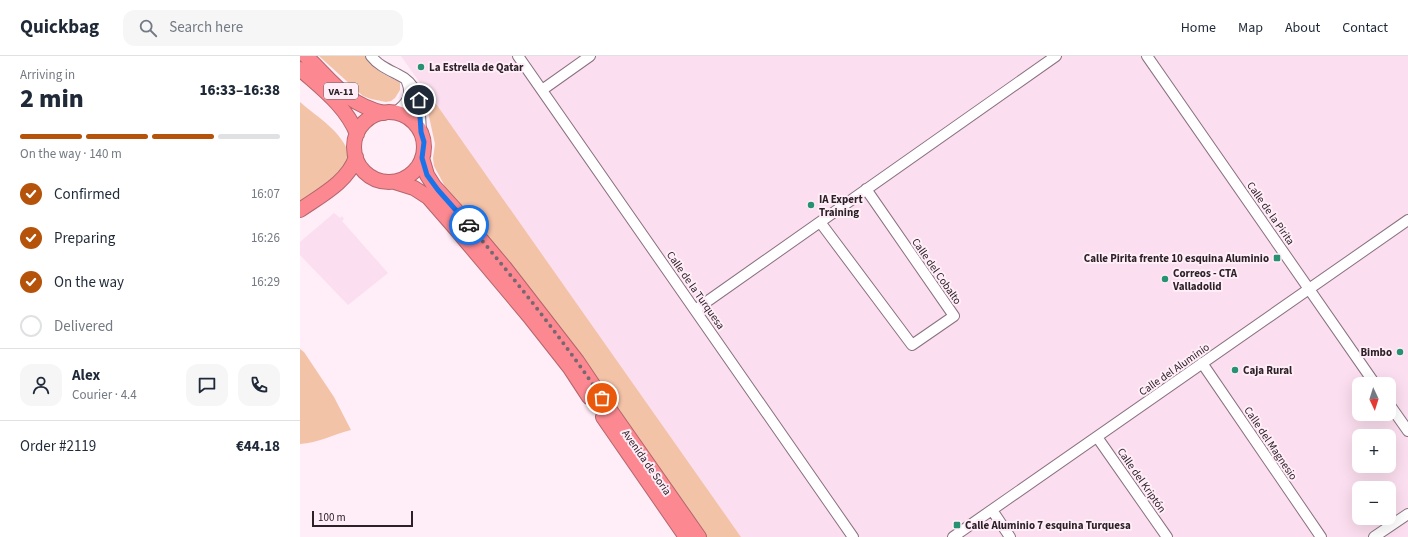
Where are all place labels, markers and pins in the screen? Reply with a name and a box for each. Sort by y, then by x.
place label: La Estrella de Qatar [429,60,524,75]
marker: La Estrella de Qatar [416,62,426,72]
pin [402,83,436,117]
place label: IA Expert Training [819,192,863,220]
marker: IA Expert Training [806,200,816,210]
place label: Calle Pirita frente 10 esquina Aluminio [1084,251,1269,266]
marker: Calle Pirita frente 10 esquina Aluminio [1272,253,1282,263]
place label: Correos - CTA Valladolid [1172,266,1238,294]
marker: Correos - CTA Valladolid [1160,274,1170,284]
place label: Bimbo [1360,345,1392,360]
marker: Bimbo [1395,347,1405,357]
place label: Caja Rural [1243,363,1293,378]
marker: Caja Rural [1230,365,1240,375]
pin [585,381,619,415]
place label: Calle Aluminio 7 esquina Turquesa [965,518,1131,533]
marker: Calle Aluminio 7 esquina Turquesa [952,520,962,530]

